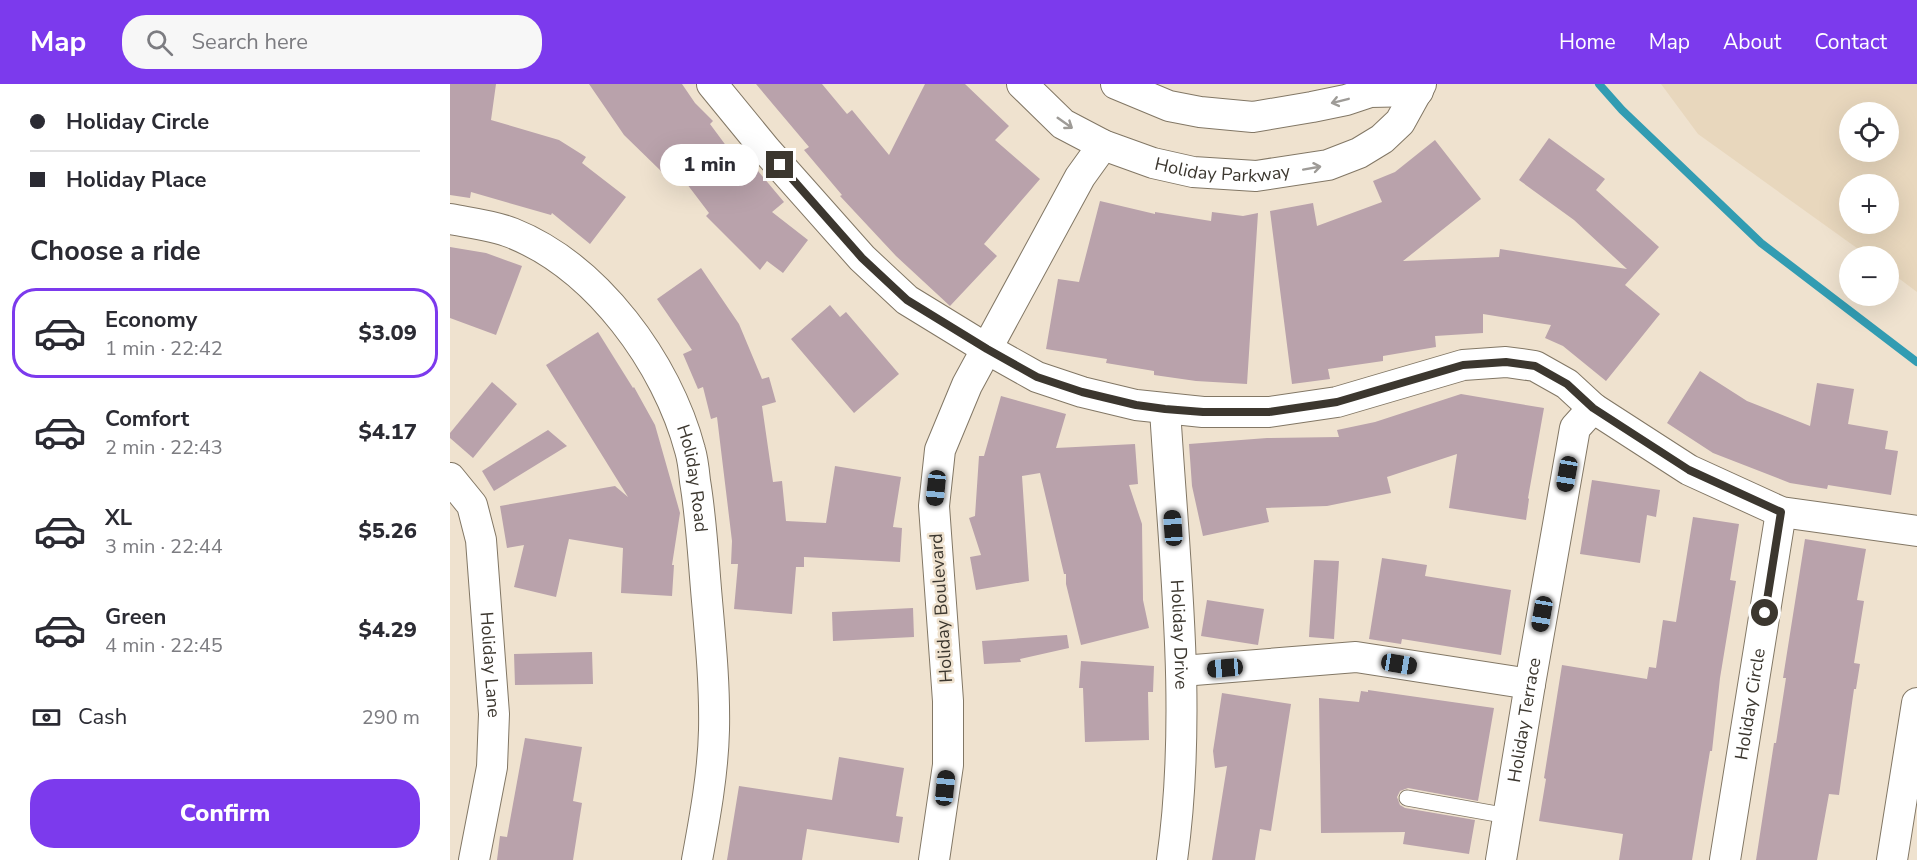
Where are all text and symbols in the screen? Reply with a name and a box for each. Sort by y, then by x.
search box [122,15,542,69]
text: Map [30,23,86,61]
icon: search [143,26,176,59]
text: Search here [191,27,308,57]
text: Home [1559,28,1616,56]
text: Map [1649,28,1690,56]
text: About [1723,28,1781,56]
text: Contact [1814,28,1887,56]
one-way arrow [1331,95,1350,107]
map controls [1839,102,1899,306]
button: locate [1839,102,1899,162]
text: Holiday Circle [66,107,209,137]
one-way arrow [1057,117,1073,129]
callout: 1 min [660,144,759,186]
text: 1 min [683,151,736,178]
route end [766,151,793,178]
street label: Holiday Parkway [1152,152,1293,188]
one-way arrow [1302,162,1322,173]
text: Holiday Place [66,165,206,195]
button: + [1839,174,1899,234]
text: Choose a ride [30,233,201,270]
button: − [1839,246,1899,306]
text: Economy [105,305,197,335]
icon: car [33,306,87,360]
text: $3.09 [358,318,417,348]
text: 1 min · 22:42 [105,335,223,362]
text: Comfort [105,404,189,434]
icon: car [33,405,87,459]
text: $4.17 [358,417,417,447]
street label: Holiday Road [671,421,713,533]
text: 2 min · 22:43 [105,434,223,461]
car [1555,455,1579,493]
car [925,469,947,507]
text: XL [105,503,132,533]
icon: car [33,504,87,558]
car [1163,509,1183,547]
text: $5.26 [358,516,417,546]
text: 3 min · 22:44 [105,533,223,560]
street label: Holiday Boulevard [924,533,958,683]
street label: Holiday Drive [1165,579,1193,690]
car [1530,595,1554,633]
route start [1751,599,1778,626]
text: Green [105,602,166,632]
icon: car [33,603,87,657]
street label: Holiday Lane [474,611,506,719]
text: $4.29 [358,615,417,645]
text: 4 min · 22:45 [105,632,223,659]
street label: Holiday Circle [1729,646,1771,762]
car [1380,652,1418,676]
street label: Holiday Terrace [1502,656,1546,784]
car [1206,657,1244,679]
icon: cash [30,701,63,734]
text: Cash [78,702,127,732]
text: 290 m [362,704,420,731]
car [934,769,956,807]
button: Confirm [30,779,420,848]

